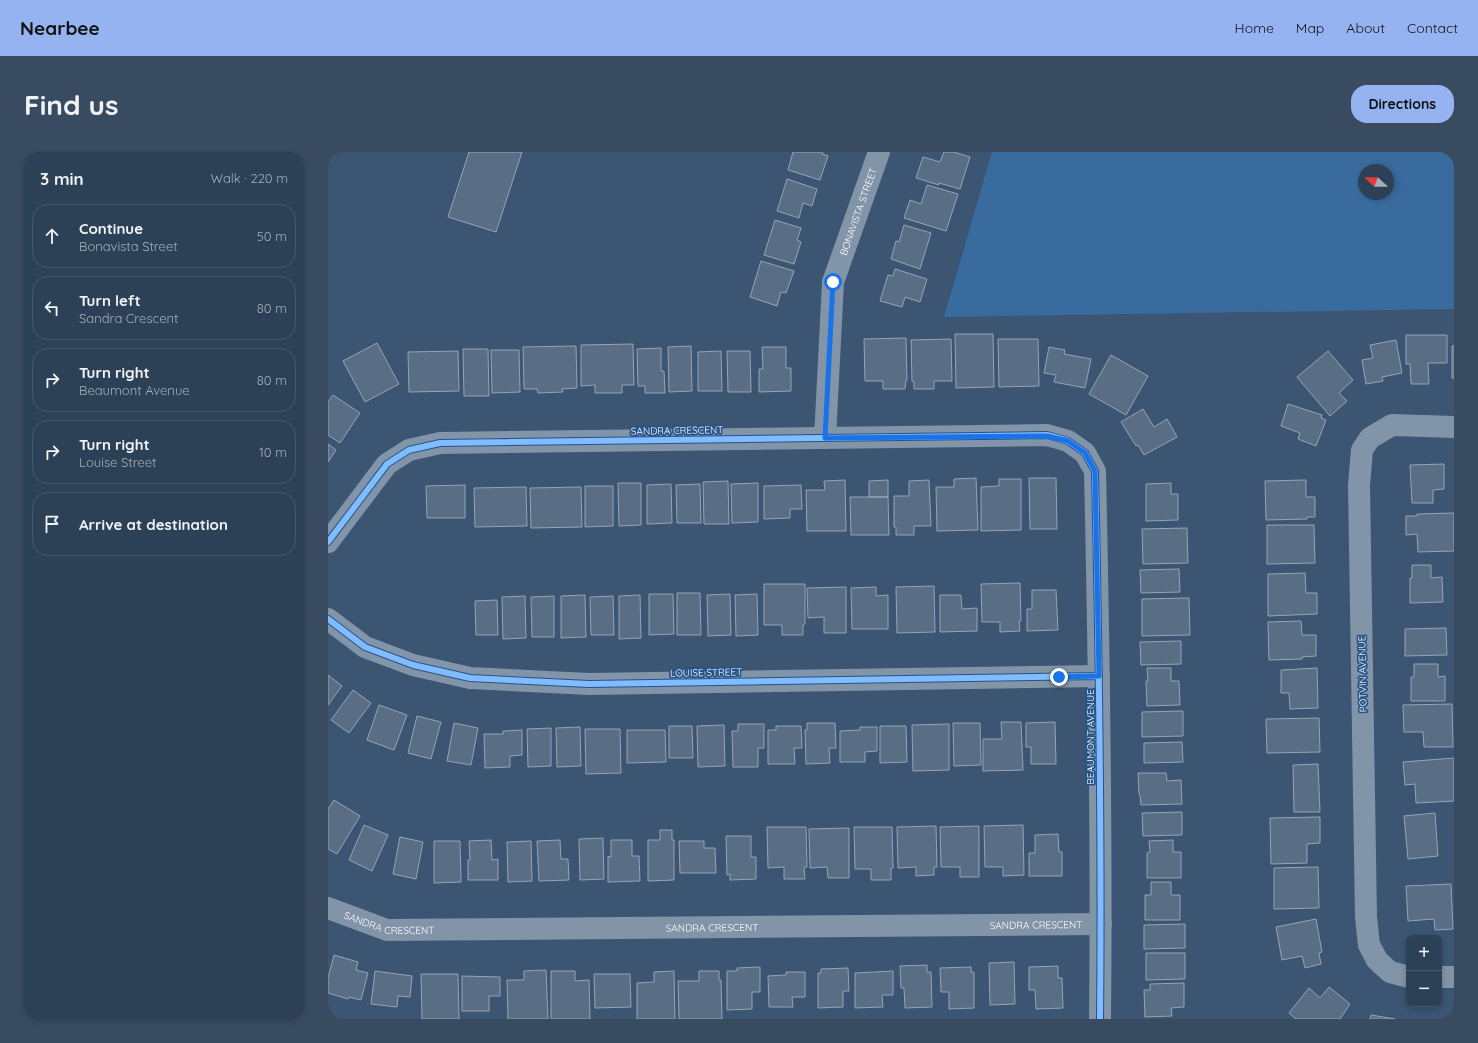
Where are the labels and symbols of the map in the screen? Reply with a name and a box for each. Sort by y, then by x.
north arrow [1358,164,1394,200]
street label: BONAVISTA STREET [837,166,880,257]
route start [824,273,842,291]
street label: SANDRA CRESCENT [631,423,723,438]
street label: POTVIN AVENUE [1355,635,1370,712]
street label: LOUISE STREET [670,665,742,680]
route end [1050,668,1068,686]
street label: BEAUMONT AVENUE [1084,689,1097,785]
street label: SANDRA CRESCENT [342,909,434,937]
street label: SANDRA CRESCENT [990,918,1082,932]
street label: SANDRA CRESCENT [666,921,758,935]

